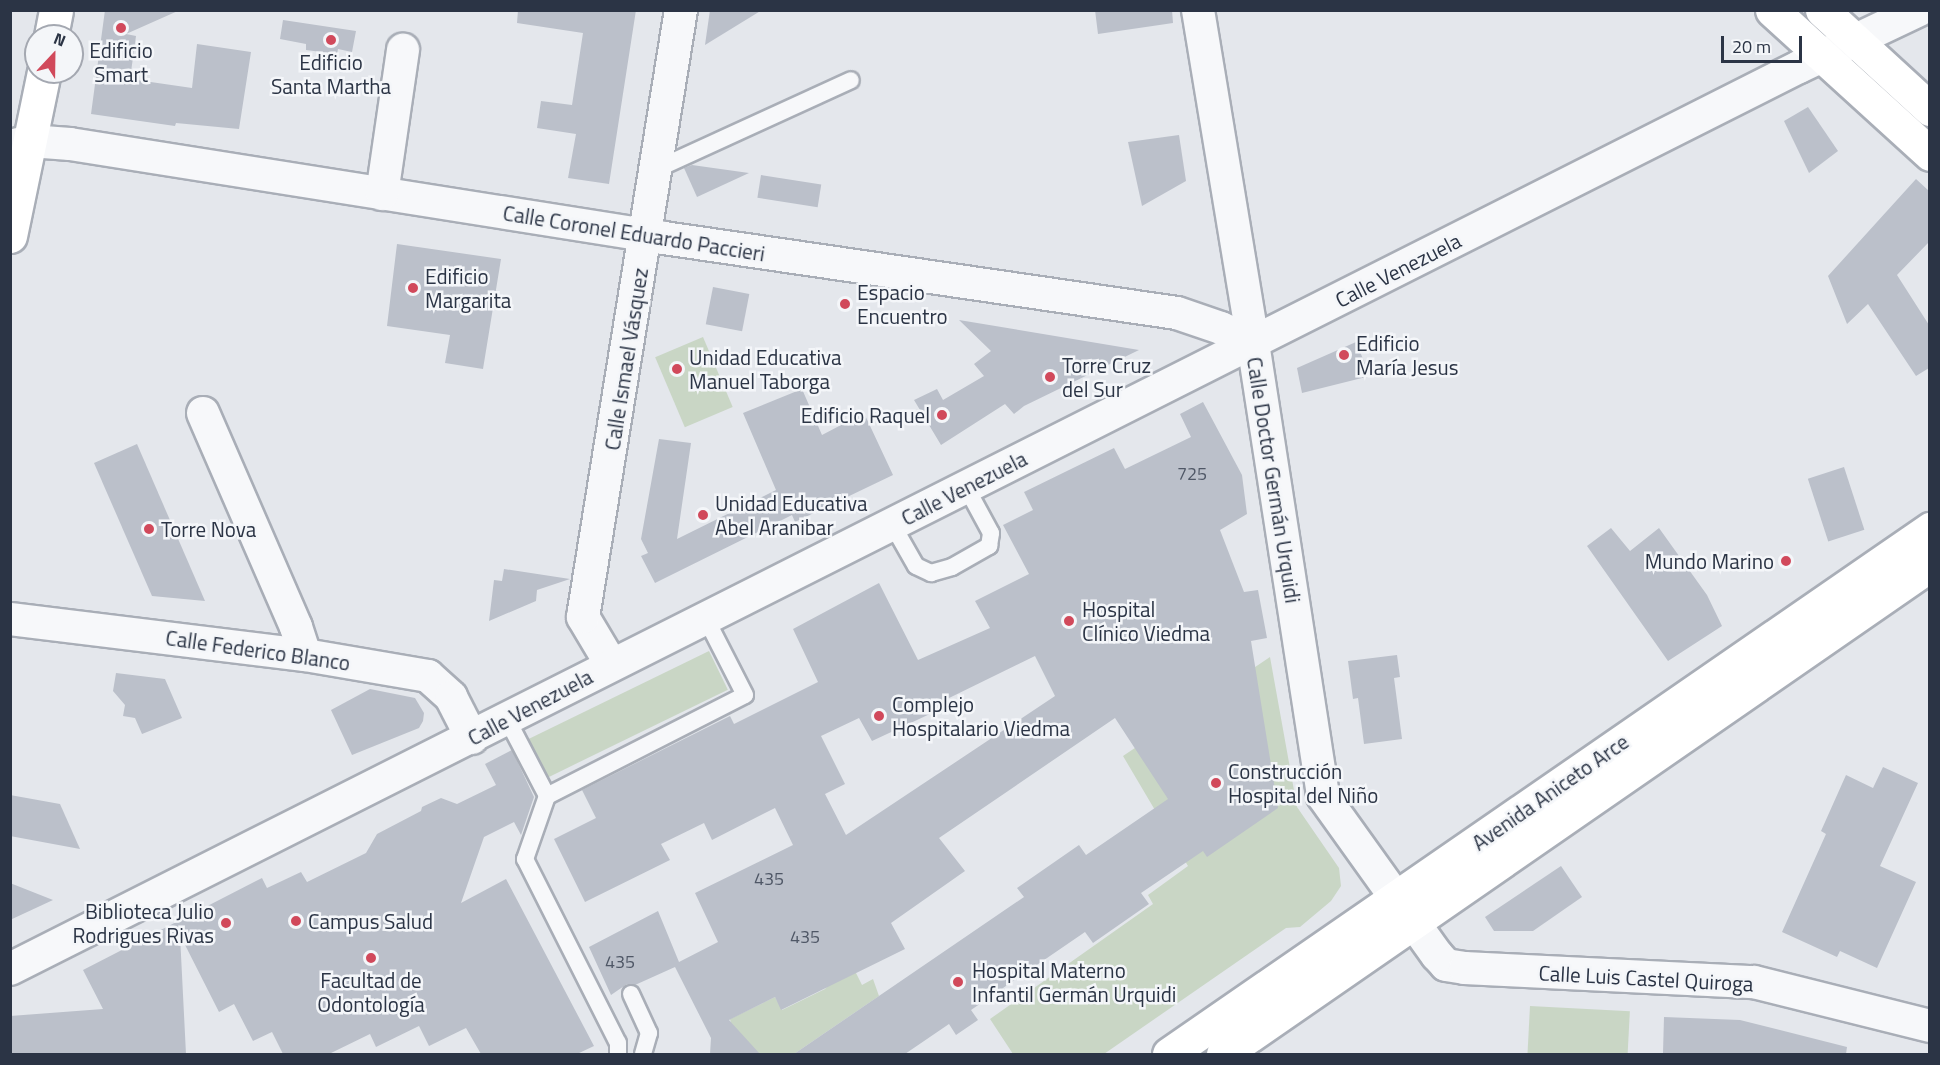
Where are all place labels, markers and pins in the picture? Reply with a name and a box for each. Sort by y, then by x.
marker: Edificio Smart [114,21,128,35]
marker: Edificio Santa Martha [324,33,338,47]
place label: Edificio Smart [89,37,153,87]
place label: Edificio Santa Martha [271,49,391,99]
place label: Edificio Margarita [425,263,511,313]
place label: Espacio Encuentro [857,279,948,329]
marker: Edificio Margarita [406,281,420,295]
marker: Espacio Encuentro [838,297,852,311]
place label: Edificio María Jesus [1356,330,1458,380]
place label: Unidad Educativa Manuel Taborga [689,344,842,394]
marker: Edificio María Jesus [1337,348,1351,362]
place label: Torre Cruz del Sur [1062,352,1151,402]
marker: Unidad Educativa Manuel Taborga [670,362,684,376]
marker: Torre Cruz del Sur [1043,370,1057,384]
place label: Edificio Raquel [801,402,930,428]
marker: Edificio Raquel [935,408,949,422]
place label: Unidad Educativa Abel Aranibar [715,490,868,540]
marker: Unidad Educativa Abel Aranibar [696,508,710,522]
place label: Torre Nova [161,516,256,542]
marker: Torre Nova [142,522,156,536]
place label: Mundo Marino [1645,548,1774,574]
marker: Mundo Marino [1779,554,1793,568]
place label: Hospital Clínico Viedma [1082,596,1210,646]
marker: Hospital Clínico Viedma [1060,612,1078,630]
place label: Complejo Hospitalario Viedma [892,691,1070,741]
marker: Complejo Hospitalario Viedma [870,707,888,725]
place label: Construcción Hospital del Niño [1228,758,1378,808]
marker: Construcción Hospital del Niño [1209,776,1223,790]
place label: Biblioteca Julio Rodrigues Rivas [73,898,214,948]
place label: Campus Salud [308,908,433,934]
marker: Campus Salud [289,914,303,928]
marker: Biblioteca Julio Rodrigues Rivas [219,916,233,930]
marker: Facultad de Odontología [364,951,378,965]
place label: Hospital Materno Infantil Germán Urquidi [972,957,1176,1007]
place label: Facultad de Odontología [317,967,425,1017]
marker: Hospital Materno Infantil Germán Urquidi [949,973,967,991]

